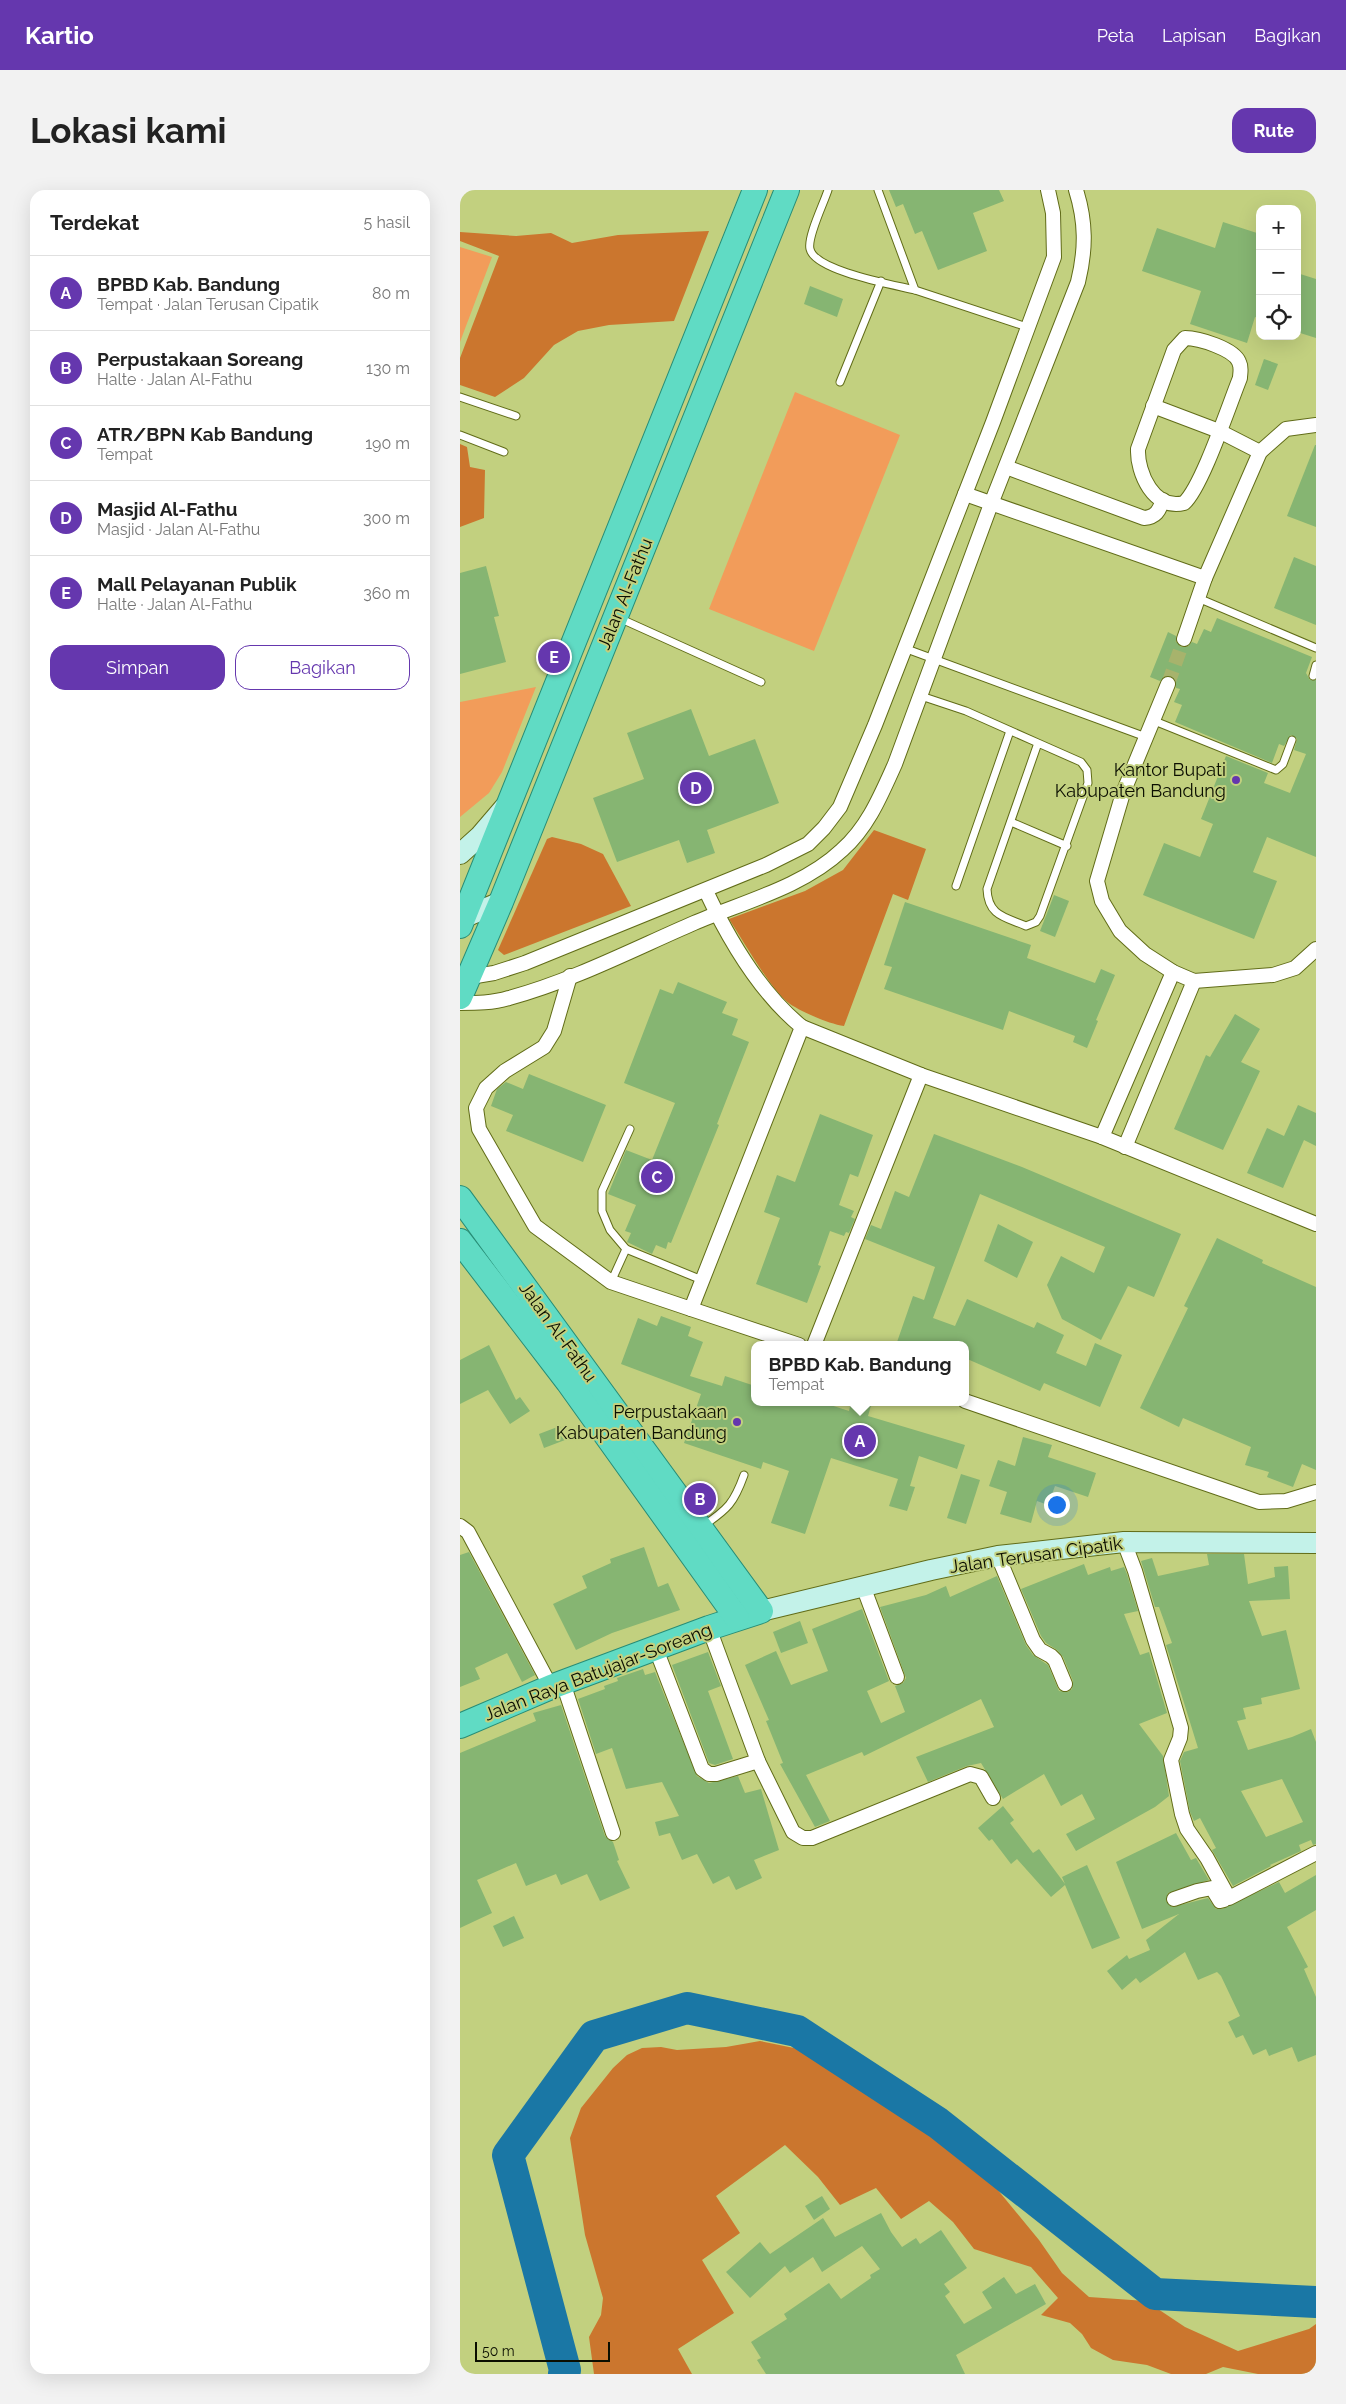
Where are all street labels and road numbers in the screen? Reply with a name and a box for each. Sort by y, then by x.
street label: Jalan Al-Fathu [593,535,656,653]
street label: Jalan Al-Fathu [515,1278,602,1386]
street label: Jalan Terusan Cipatik [948,1532,1124,1577]
street label: Jalan Raya Batujajar-Soreang [481,1618,715,1725]

